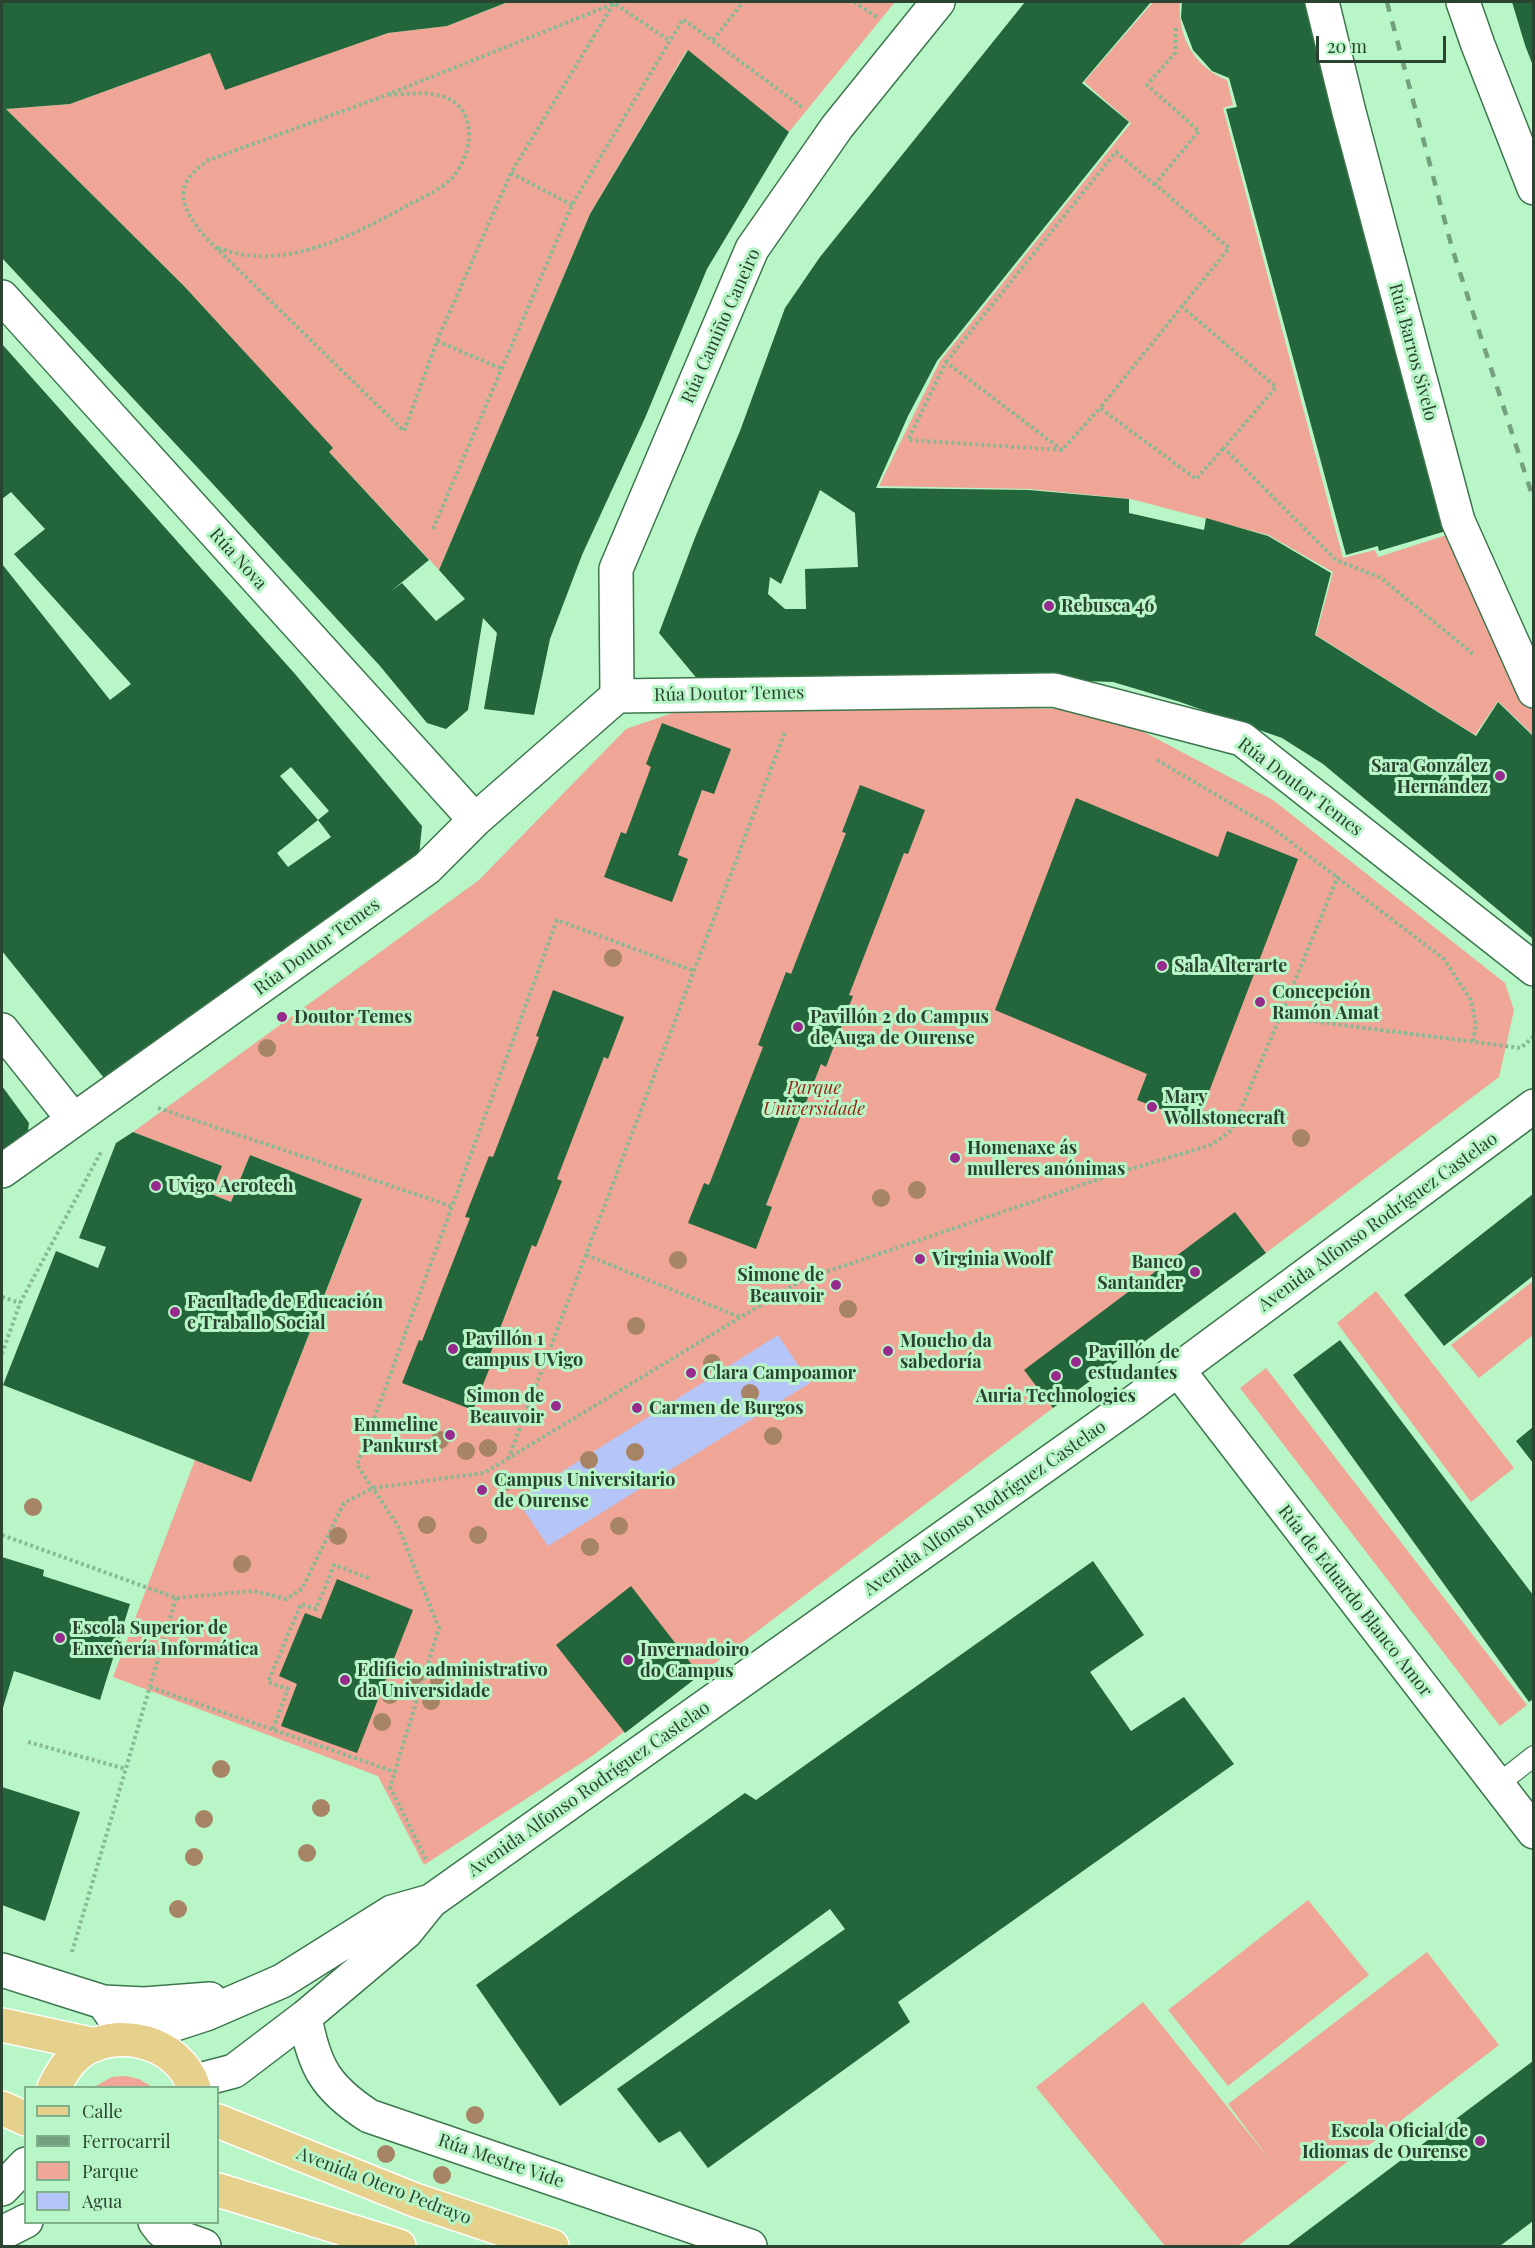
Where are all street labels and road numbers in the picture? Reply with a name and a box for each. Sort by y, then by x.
street label: Rúa Camiño Caneiro [677,245,765,407]
street label: Rúa Barros Sivelo [1384,281,1442,423]
street label: Rúa Nova [205,524,271,594]
street label: Rúa Doutor Temes [654,682,804,706]
street label: Rúa Doutor Temes [1233,733,1367,841]
street label: Rúa Doutor Temes [250,894,384,1000]
street label: Avenida Alfonso Rodríguez Castelao [1254,1128,1502,1316]
street label: Avenida Alfonso Rodríguez Castelao [860,1416,1110,1600]
street label: Rúa de Eduardo Blanco Amor [1273,1501,1437,1701]
street label: Avenida Alfonso Rodríguez Castelao [464,1697,714,1881]
street label: Rúa Mestre Vide [435,2129,567,2193]
street label: Avenida Otero Pedrayo [294,2143,474,2229]

